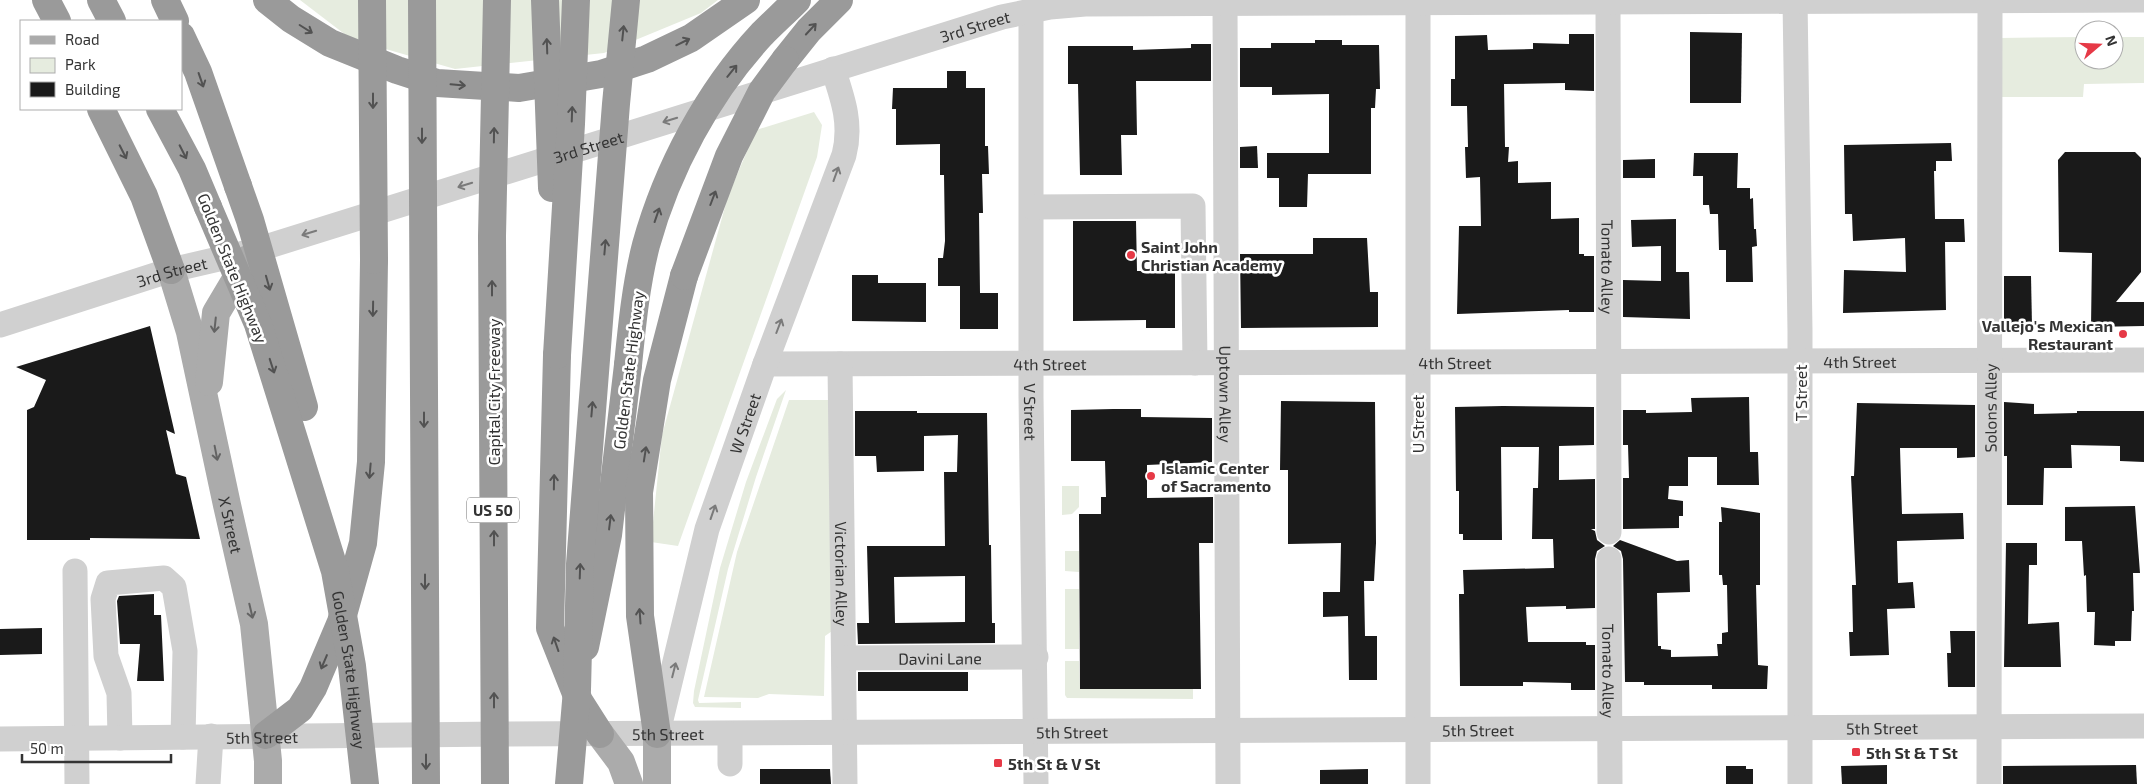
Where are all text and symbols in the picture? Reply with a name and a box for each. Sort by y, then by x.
street label: 3rd Street [937,6,1011,45]
legend [20,20,182,110]
north arrow [2074,20,2124,70]
one-way arrow [805,23,817,35]
one-way arrow [299,24,313,34]
one-way arrow [618,25,628,41]
text: Road [65,30,100,48]
text: N [2102,33,2121,48]
one-way arrow [675,37,690,47]
one-way arrow [542,38,551,54]
text: Park [65,55,96,73]
one-way arrow [726,65,737,78]
one-way arrow [197,72,206,87]
text: Building [65,80,121,98]
one-way arrow [449,80,465,89]
one-way arrow [368,92,378,109]
one-way arrow [567,106,576,122]
one-way arrow [662,116,678,126]
street label: 3rd Street [551,126,626,166]
one-way arrow [489,127,499,143]
one-way arrow [417,128,427,144]
one-way arrow [119,144,128,159]
one-way arrow [179,144,188,159]
one-way arrow [832,167,842,182]
one-way arrow [457,180,473,190]
street label: Golden State Highway [194,190,272,346]
one-way arrow [709,191,718,206]
one-way arrow [653,208,662,223]
street label: Tomato Alley [1599,220,1618,315]
one-way arrow [302,229,318,239]
place label: Saint John Christian Academy [1141,237,1282,275]
one-way arrow [600,239,610,255]
marker: Saint John Christian Academy [1125,249,1137,261]
street label: 3rd Street [134,252,209,290]
one-way arrow [264,274,273,290]
one-way arrow [487,280,497,296]
street label: Golden State Highway [609,289,647,450]
one-way arrow [368,300,378,317]
place label: Vallejo's Mexican Restaurant [1982,316,2113,353]
one-way arrow [210,317,220,333]
street label: Capital City Freeway [484,318,503,465]
one-way arrow [776,319,785,334]
marker: Vallejo's Mexican Restaurant [2117,328,2129,340]
street label: Uptown Alley [1217,345,1236,443]
street label: 4th Street [1823,351,1897,370]
street label: 4th Street [1418,352,1492,372]
street label: 4th Street [1013,354,1087,373]
one-way arrow [267,358,277,374]
street label: Solons Alley [1980,363,1999,453]
street label: T Street [1791,365,1810,421]
street label: V Street [1022,383,1041,441]
street label: W Street [725,390,764,456]
street label: U Street [1408,395,1427,453]
one-way arrow [587,401,597,417]
one-way arrow [419,411,429,427]
one-way arrow [212,444,221,460]
one-way arrow [640,447,650,463]
place label: Islamic Center of Sacramento [1161,458,1271,495]
one-way arrow [365,463,375,479]
marker: Islamic Center of Sacramento [1145,470,1157,482]
one-way arrow [549,475,559,491]
street label: X Street [216,495,247,555]
road number: US 50 [467,498,519,522]
one-way arrow [709,505,718,520]
one-way arrow [605,514,615,530]
street label: Victorian Alley [832,521,853,627]
one-way arrow [489,530,499,546]
one-way arrow [575,563,584,579]
one-way arrow [420,574,430,590]
street label: Golden State Highway [329,589,371,751]
one-way arrow [247,603,256,619]
one-way arrow [636,609,645,625]
street label: Tomato Alley [1600,624,1619,719]
one-way arrow [551,637,560,652]
street label: Davini Lane [898,648,982,667]
one-way arrow [319,654,329,669]
one-way arrow [669,662,679,678]
one-way arrow [490,693,499,709]
street label: 5th Street [1846,718,1918,737]
street label: 5th Street [1442,720,1514,739]
street label: 5th Street [1036,722,1108,741]
street label: 5th Street [632,724,704,743]
street label: 5th Street [226,727,298,746]
scale bar [22,732,171,764]
text: 50 m [30,739,64,757]
place label: 5th St & T St [1866,743,1958,762]
marker: 5th St & T St [1850,746,1862,758]
one-way arrow [421,754,431,770]
place label: 5th St & V St [1008,754,1101,773]
marker: 5th St & V St [992,757,1004,769]

